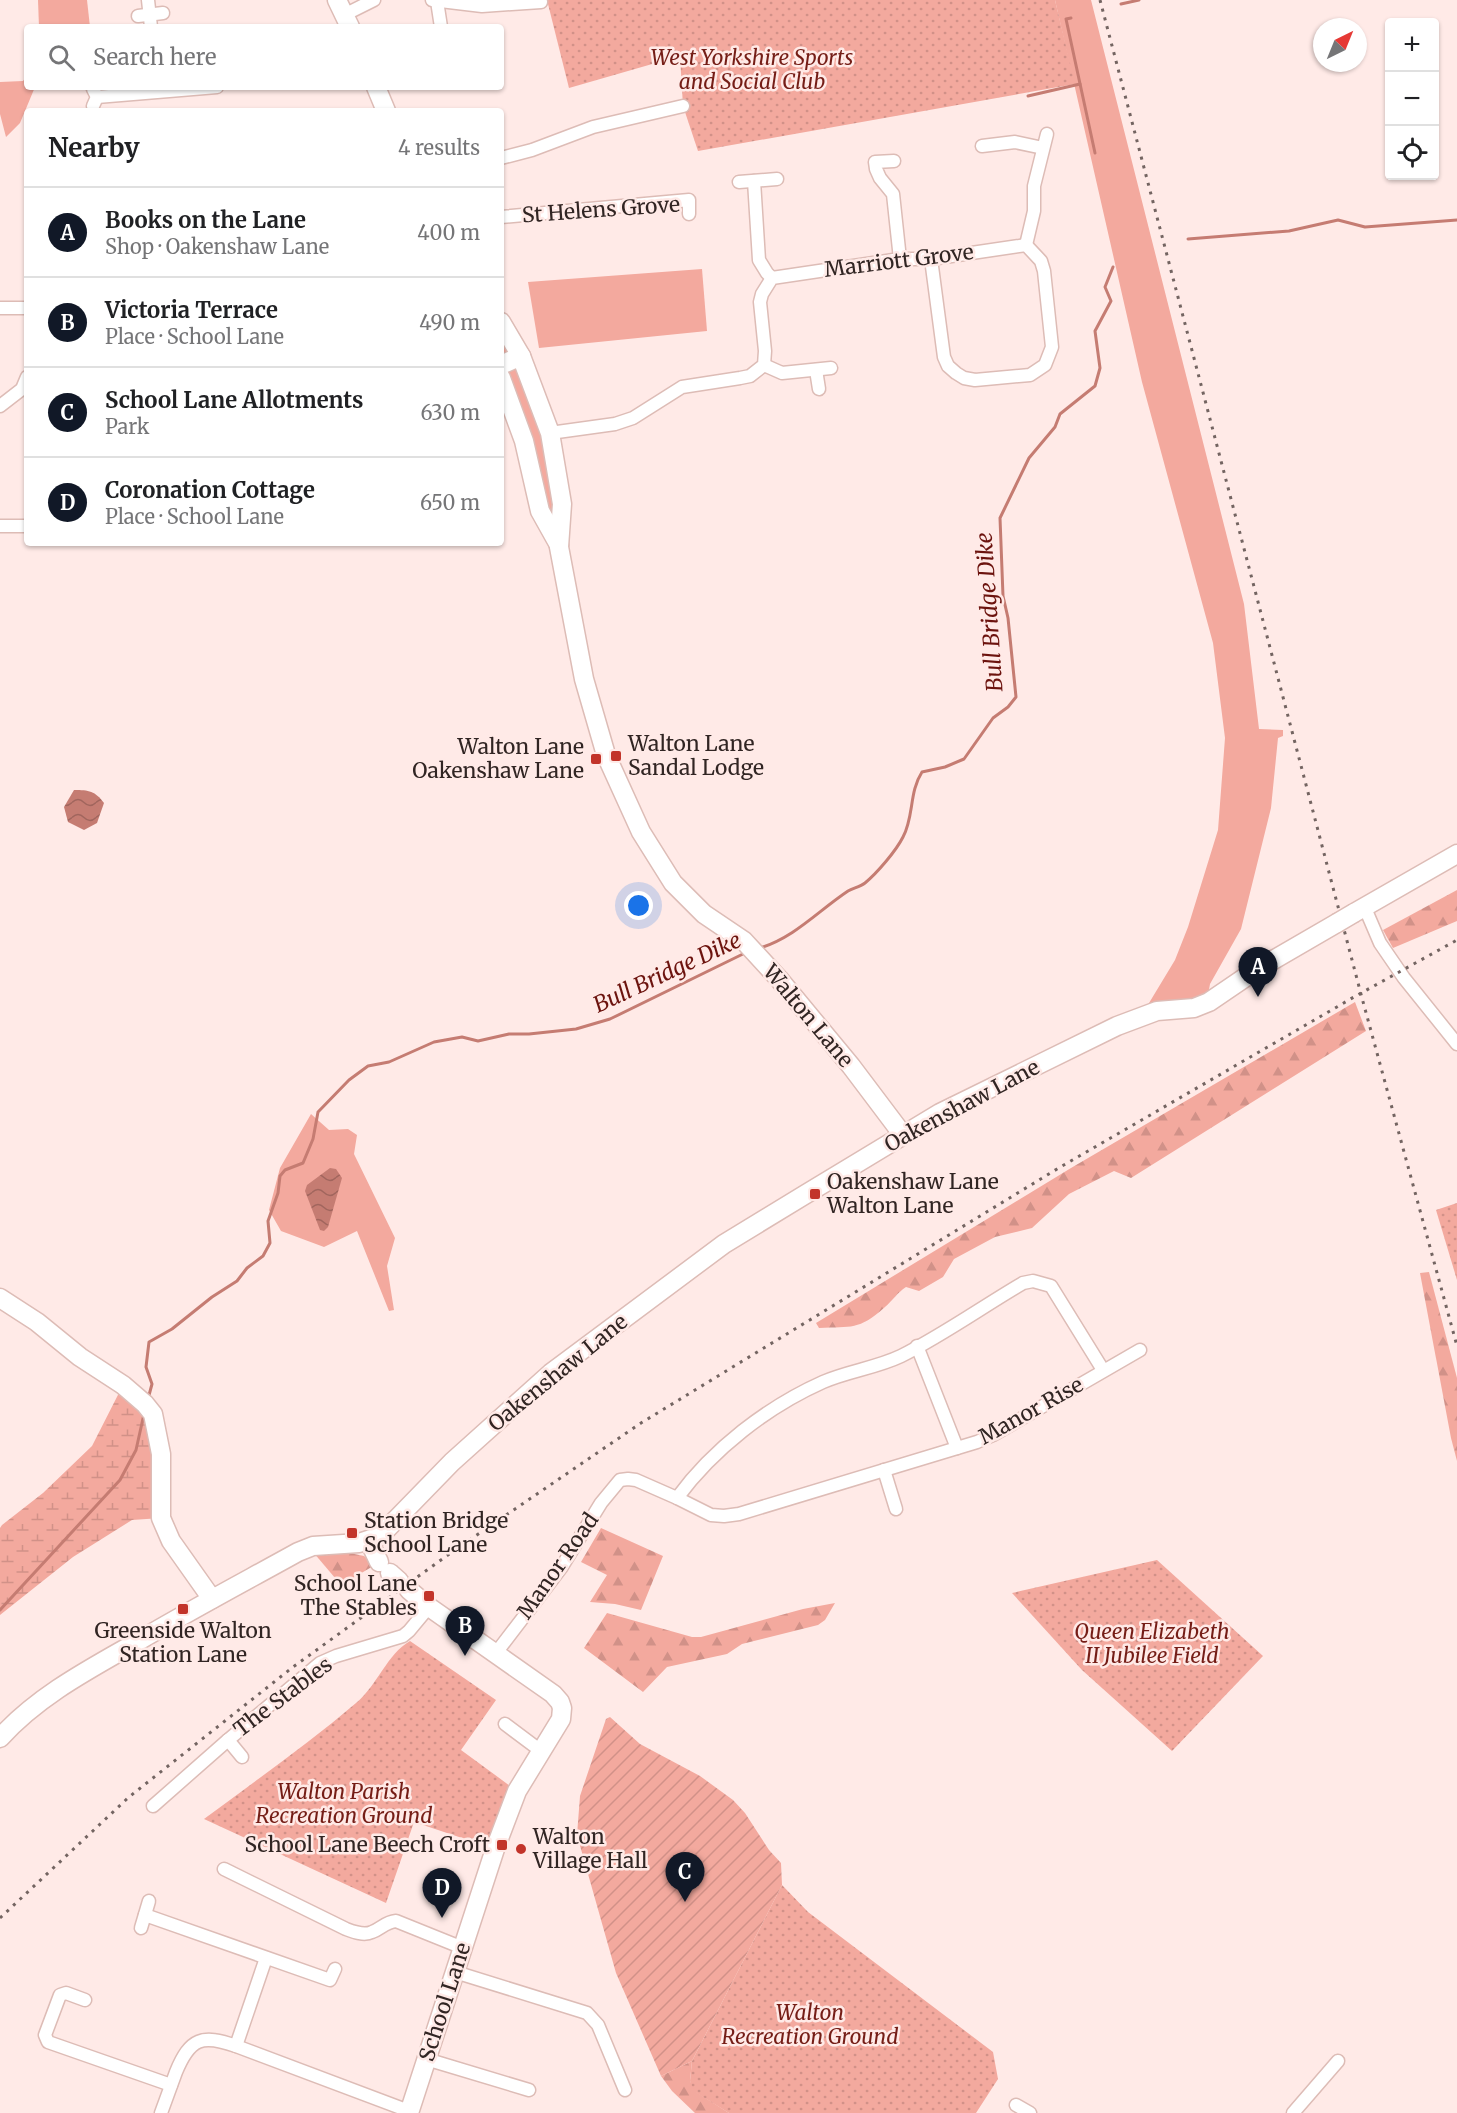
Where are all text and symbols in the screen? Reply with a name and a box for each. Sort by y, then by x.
north arrow [1313,18,1367,72]
map controls [1385,18,1439,180]
button: + [1385,18,1439,72]
search box [24,24,504,90]
icon: search [45,41,78,74]
text: Search here [93,43,216,71]
park label: West Yorkshire Sports and Social Club [651,44,853,95]
button: − [1385,72,1439,126]
button: locate [1385,126,1439,180]
text: Nearby [48,131,140,164]
text: 4 results [398,135,480,160]
street label: St Helens Grove [521,191,681,228]
text: Books on the Lane [105,206,306,234]
text: A [60,220,75,245]
text: 400 m [417,220,480,245]
text: Shop · Oakenshaw Lane [105,234,329,259]
street label: Marriott Grove [823,238,975,283]
text: Victoria Terrace [105,296,278,324]
text: B [61,310,74,335]
text: 490 m [419,310,480,335]
text: Place · School Lane [105,324,284,349]
text: School Lane Allotments [105,386,363,414]
text: C [61,400,74,425]
text: 630 m [420,400,480,425]
text: Park [105,414,149,439]
text: Coronation Cottage [105,476,315,504]
text: D [60,490,75,515]
text: 650 m [420,490,480,515]
text: Place · School Lane [105,504,284,529]
water label: Bull Bridge Dike [969,531,1009,693]
place label: Walton Lane Sandal Lodge [627,730,764,781]
place label: Walton Lane Oakenshaw Lane [412,733,584,784]
marker: Walton Lane Sandal Lodge [609,749,623,763]
marker: Walton Lane Oakenshaw Lane [589,752,603,766]
your location [624,891,653,920]
water label: Bull Bridge Dike [589,926,745,1018]
pin: A [1238,948,1278,997]
street label: Walton Lane [757,958,859,1073]
street label: Oakenshaw Lane [880,1053,1044,1158]
place label: Oakenshaw Lane Walton Lane [826,1168,999,1219]
marker: Oakenshaw Lane Walton Lane [808,1187,822,1201]
street label: Oakenshaw Lane [482,1308,633,1437]
street label: Manor Rise [974,1371,1088,1450]
place label: Station Bridge School Lane [364,1507,508,1558]
street label: Manor Road [511,1507,604,1624]
marker: Station Bridge School Lane [345,1526,359,1540]
place label: School Lane The Stables [294,1570,417,1621]
marker: School Lane The Stables [422,1589,436,1603]
marker: Greenside Walton Station Lane [176,1602,190,1616]
pin: B [446,1606,484,1656]
place label: Greenside Walton Station Lane [94,1617,272,1668]
park label: Queen Elizabeth II Jubilee Field [1074,1618,1230,1669]
street label: The Stables [228,1651,337,1742]
park label: Walton Parish Recreation Ground [256,1778,432,1829]
place label: Walton Village Hall [532,1823,648,1874]
place label: School Lane Beech Croft [245,1831,490,1858]
marker: School Lane Beech Croft [495,1838,509,1852]
marker: Walton Village Hall [514,1842,528,1856]
pin: C [666,1852,704,1902]
pin: D [422,1868,462,1918]
street label: School Lane [413,1939,476,2065]
park label: Walton Recreation Ground [722,1999,898,2050]

